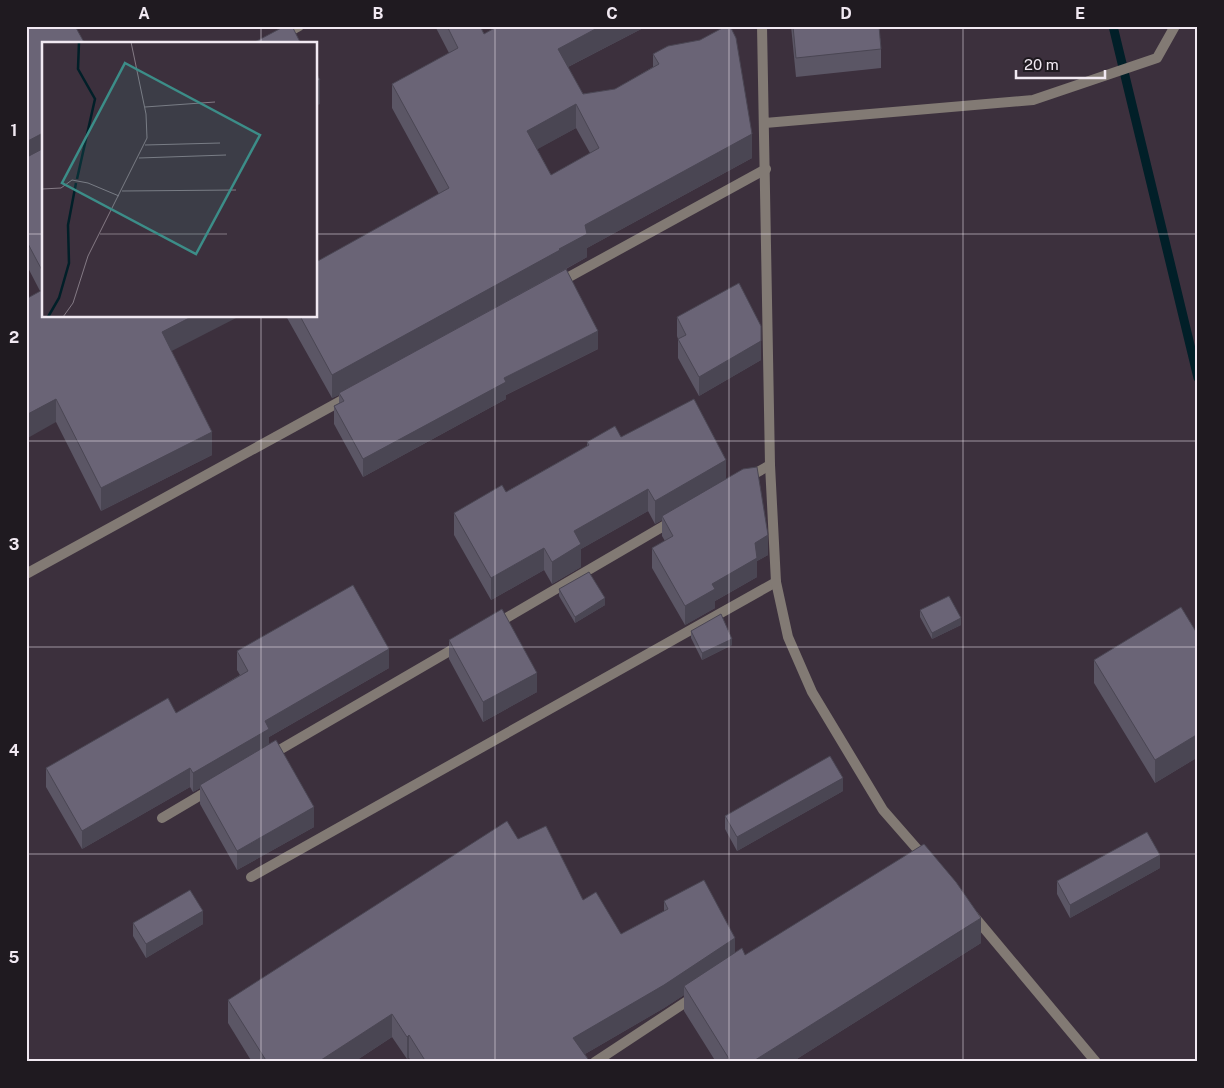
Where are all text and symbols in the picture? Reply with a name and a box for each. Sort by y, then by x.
text: A [138,4,150,23]
text: B [373,4,384,23]
text: C [606,4,618,23]
text: D [840,4,852,23]
text: E [1075,4,1085,23]
inset map [42,42,318,318]
scale bar [1016,48,1105,80]
text: 20 m [1024,56,1059,73]
text: 1 [11,121,17,140]
text: 2 [9,328,19,347]
text: 3 [9,535,19,554]
text: 4 [9,741,20,760]
text: 5 [9,948,20,967]

